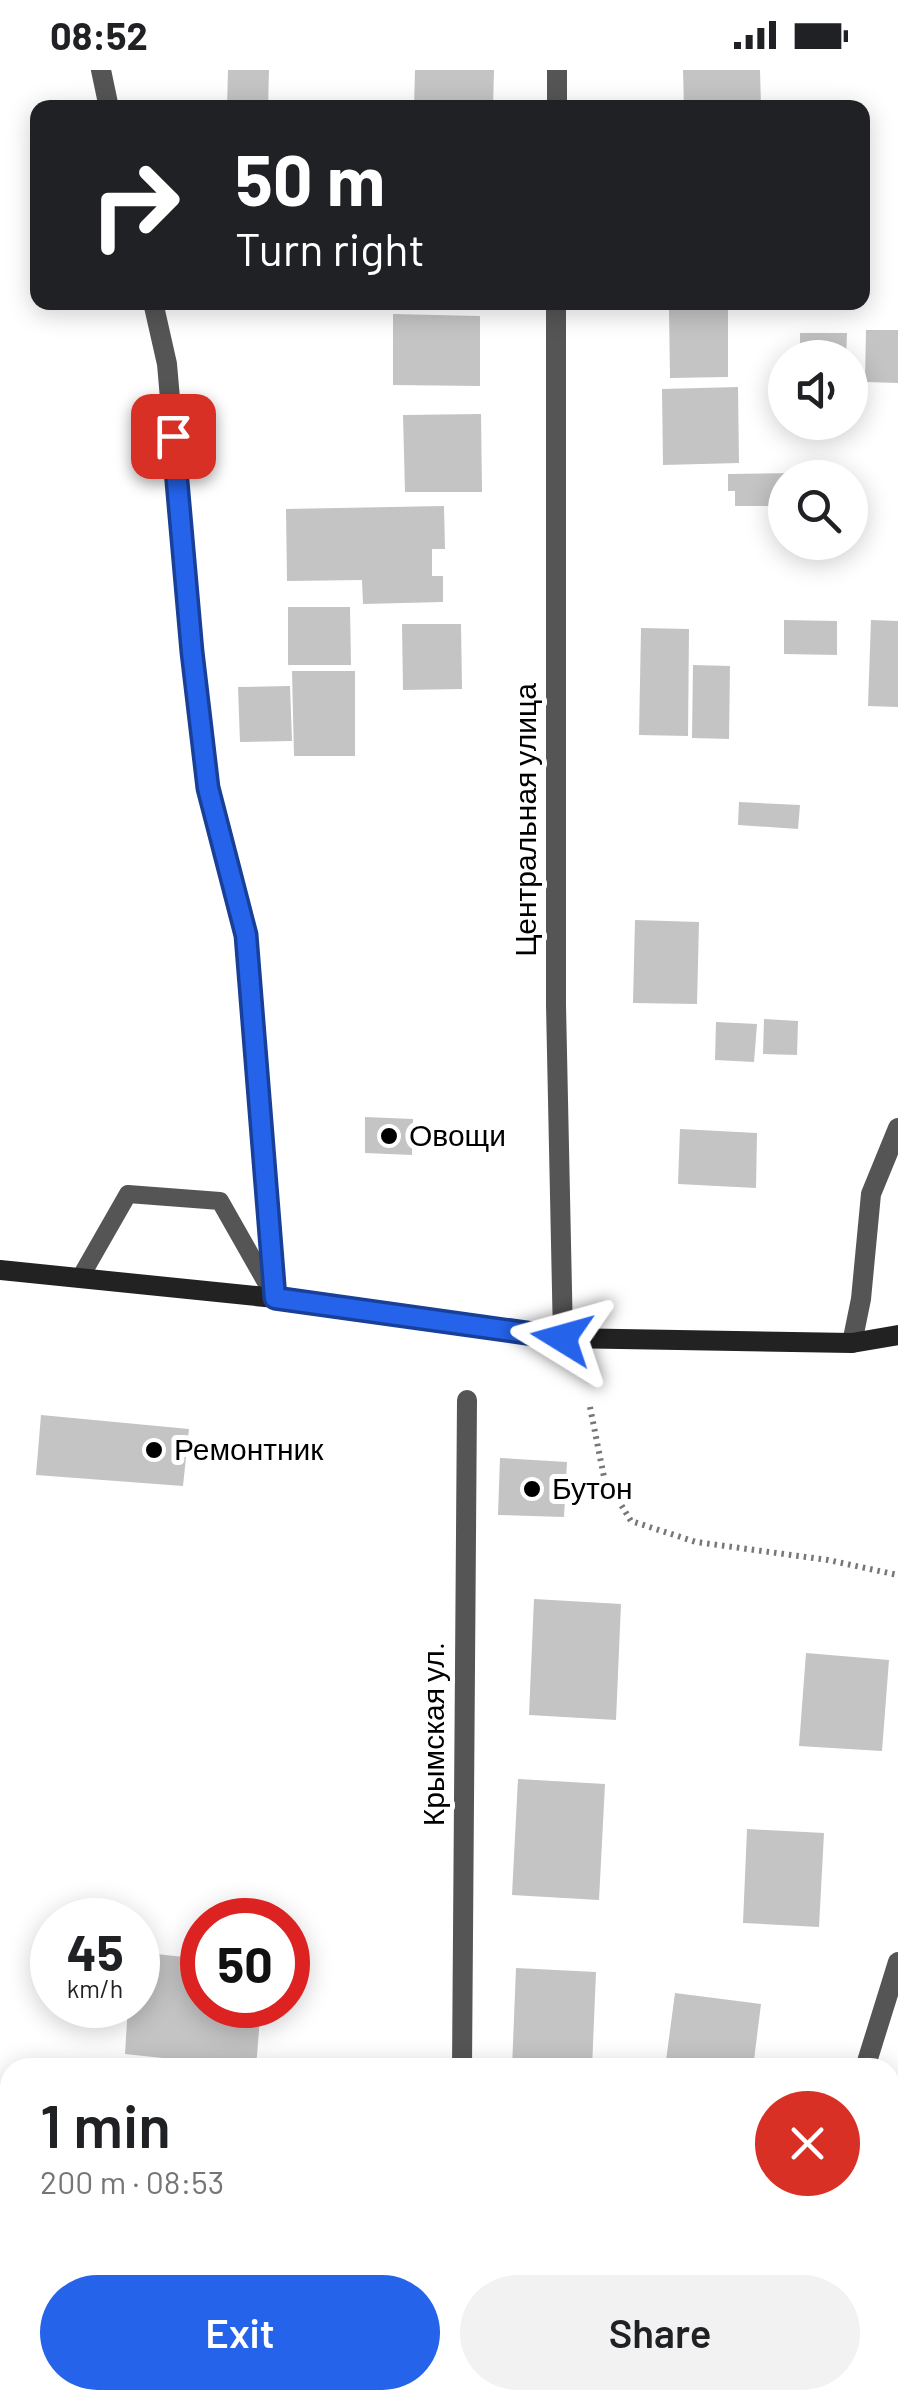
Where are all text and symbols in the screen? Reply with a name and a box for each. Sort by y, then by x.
text: 08:52 [50,12,148,58]
text: 50 m [235,136,385,220]
icon: right [70,140,200,270]
text: Turn right [235,221,425,275]
map controls [768,340,868,560]
button: sound [768,340,868,440]
pin [131,394,216,479]
icon: arrive [146,409,201,464]
button: search [768,460,868,560]
street label: Центральная улица [506,683,542,957]
place label: Овощи [409,1116,506,1152]
marker: Овощи [378,1125,400,1147]
position arrow [510,1286,614,1390]
place label: Ремонтник [174,1430,324,1466]
marker: Ремонтник [143,1439,165,1461]
place label: Бутон [552,1469,633,1505]
marker: Бутон [521,1478,543,1500]
street label: Крымская ул. [414,1642,450,1826]
speed limit sign: 50 [180,1898,310,2028]
text: 45 [66,1921,124,1981]
text: km/h [67,1973,123,2003]
text: 1 min [40,2088,171,2160]
button: close [755,2091,860,2196]
text: 200 m · 08:53 [40,2162,224,2200]
button: Exit [40,2275,440,2390]
button: Share [460,2275,860,2390]

